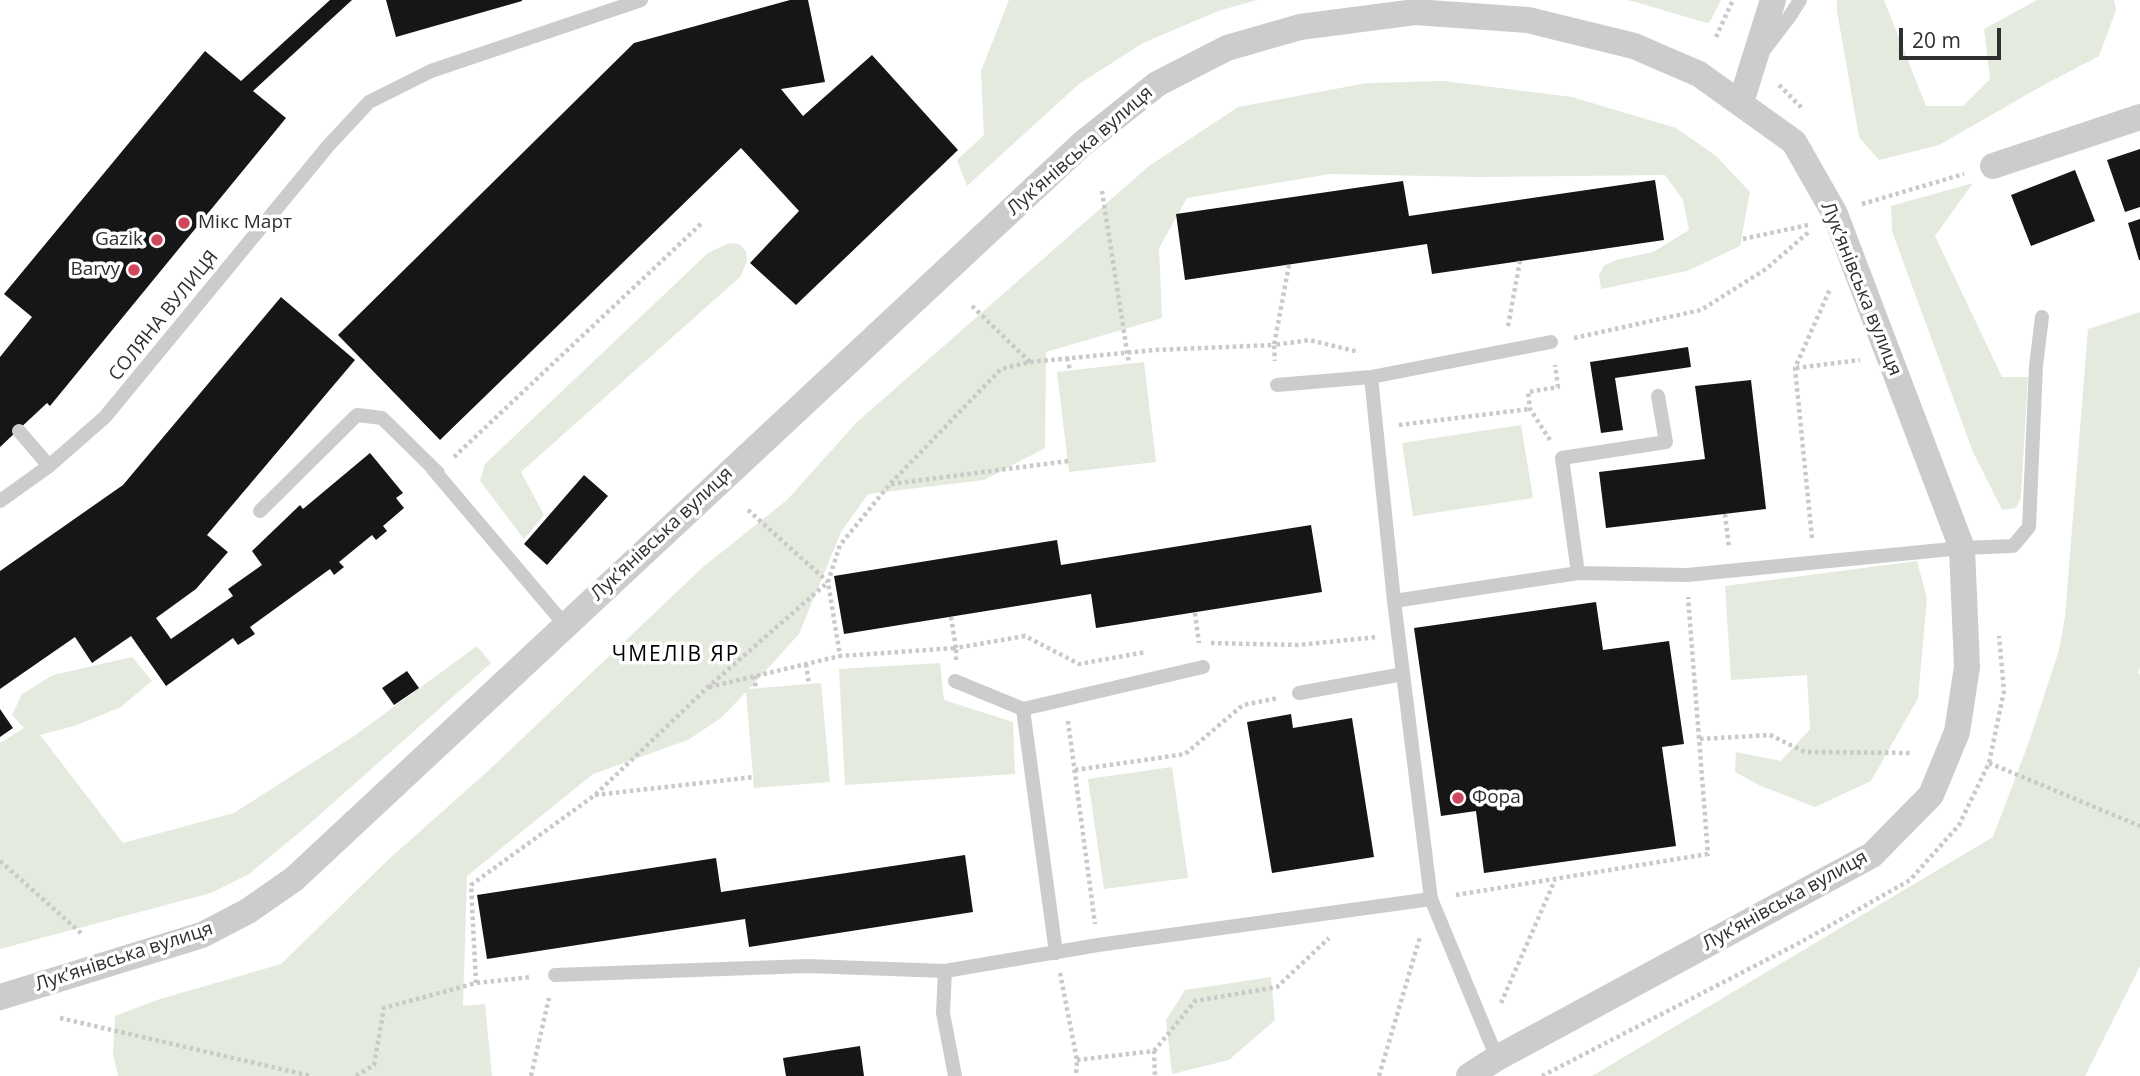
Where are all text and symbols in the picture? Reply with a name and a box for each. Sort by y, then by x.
scale bar [1902,14,2004,58]
text: 20 m [1912,26,1961,54]
street label: Лукʼянівська вулиця [1002,82,1158,220]
street label: Лукʼянівська вулиця [1816,199,1906,379]
place label: Мікс Март [198,212,292,234]
marker: Мікс Март [176,215,192,231]
place label: Gazik [95,229,143,251]
marker: Gazik [149,232,165,248]
street label: СОЛЯНА ВУЛИЦЯ [105,246,223,386]
place label: Barvy [70,259,120,281]
marker: Barvy [126,262,142,278]
street label: Лукʼянівська вулиця [586,462,738,606]
district label: ЧМЕЛІВ ЯР [613,642,739,668]
place label: Фора [1472,787,1521,809]
marker: Фора [1450,790,1466,806]
street label: Лукʼянівська вулиця [1698,846,1872,956]
street label: Лукʼянівська вулиця [32,917,216,997]

